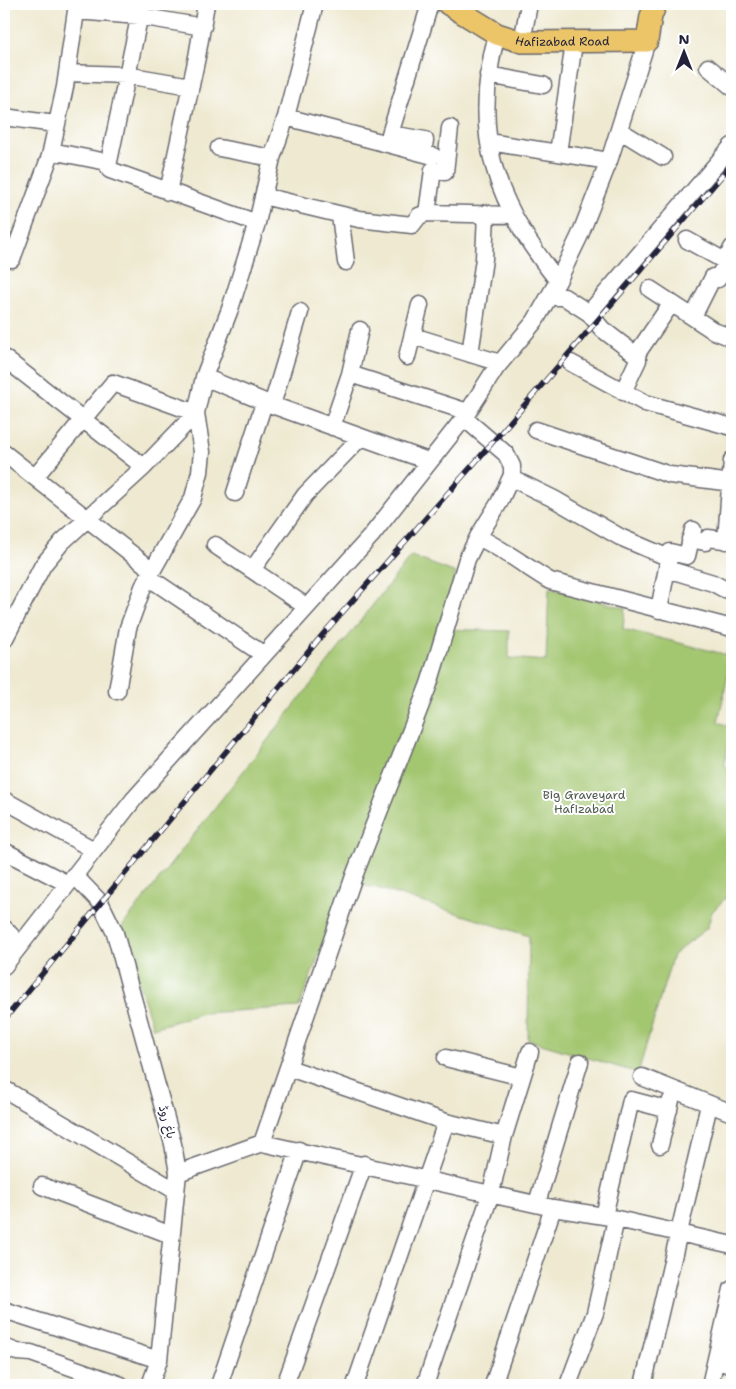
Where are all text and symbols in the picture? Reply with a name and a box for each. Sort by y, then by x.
north arrow [658,28,708,78]
text: N [678,30,690,48]
street label: Hafizabad Road [513,32,610,50]
park label: Big Graveyard Hafizabad [543,787,626,817]
street label: باغ روڈ [154,1104,179,1141]

